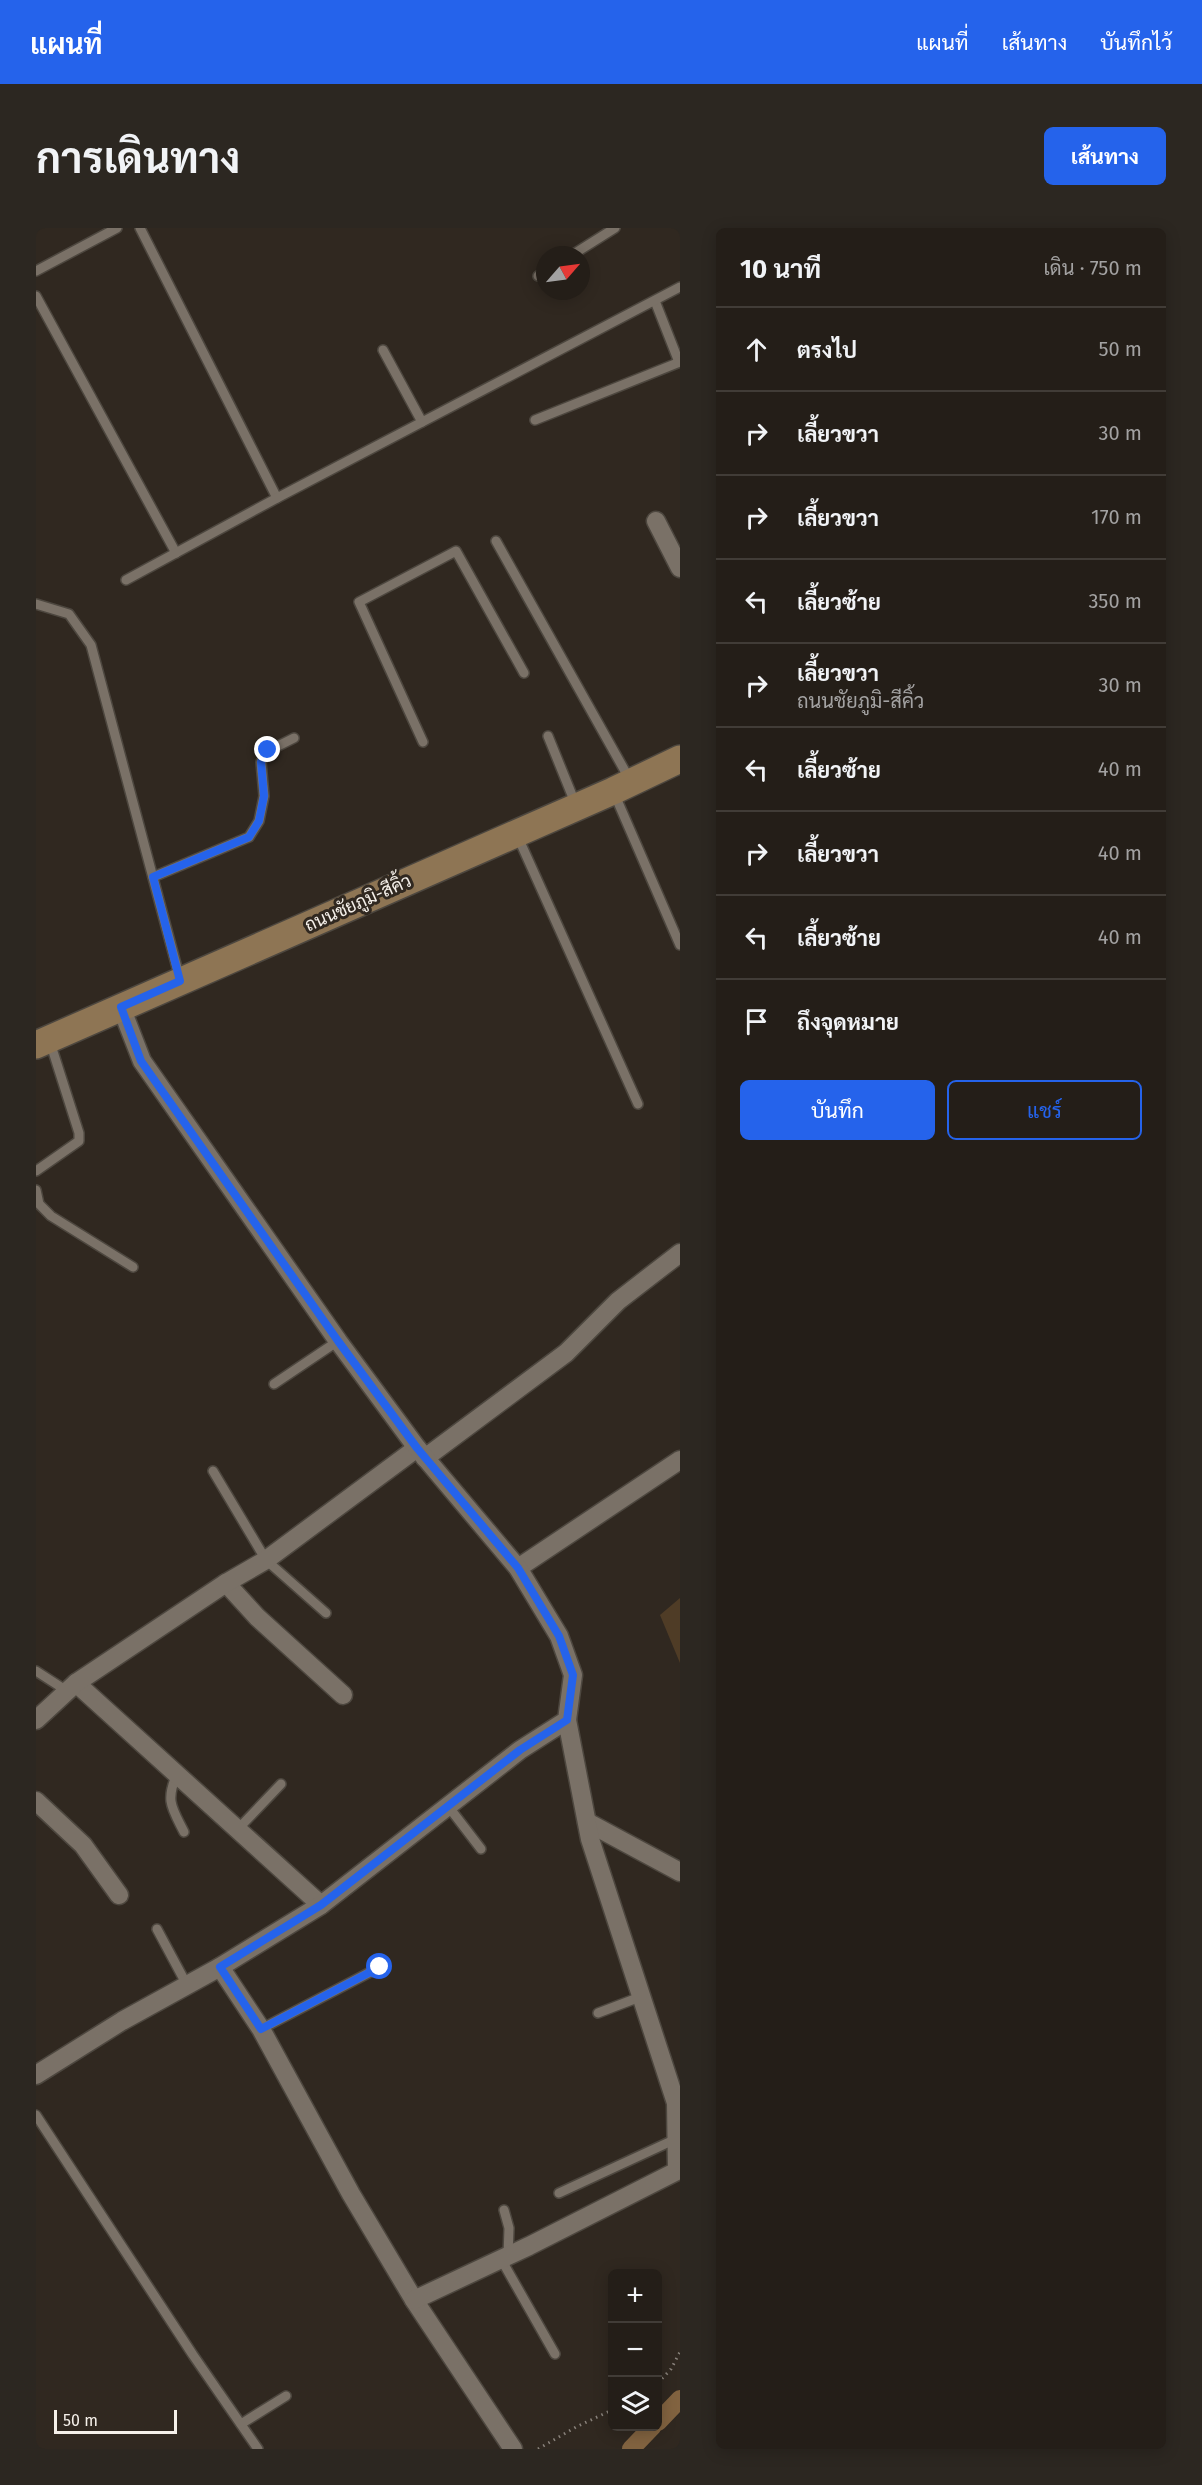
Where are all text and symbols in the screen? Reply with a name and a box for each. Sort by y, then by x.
text: แผนที่ [30,28,103,61]
text: แผนที่ [916,30,969,56]
text: เส้นทาง [1002,30,1067,56]
text: บันทึกไว้ [1100,30,1172,56]
button: เส้นทาง [1044,127,1166,185]
text: การเดินทาง [36,134,240,184]
north arrow [536,246,590,300]
text: 10 นาที [740,254,821,285]
text: เดิน · 750 m [1044,256,1142,280]
icon: ahead [740,333,773,366]
text: ตรงไป [797,337,857,364]
text: 50 m [1098,337,1142,361]
icon: right [740,417,773,450]
text: เลี้ยวขวา [797,421,879,448]
text: 30 m [1098,421,1142,445]
icon: right [740,501,773,534]
text: เลี้ยวขวา [797,505,879,532]
text: 170 m [1091,505,1142,529]
icon: left [740,585,773,618]
text: เลี้ยวซ้าย [797,589,881,616]
text: 350 m [1088,589,1142,613]
text: เลี้ยวขวา [797,660,879,687]
icon: right [740,669,773,702]
text: 30 m [1098,673,1142,697]
text: ถนนชัยภูมิ-สีคิ้ว [797,689,924,713]
route end [254,736,280,762]
icon: left [740,753,773,786]
text: เลี้ยวซ้าย [797,757,881,784]
text: 40 m [1098,757,1142,781]
icon: right [740,837,773,870]
text: เลี้ยวขวา [797,841,879,868]
text: 40 m [1098,841,1142,865]
street label: ถนนชัยภูมิ-สีคิ้ว [300,866,416,938]
icon: left [740,921,773,954]
text: เลี้ยวซ้าย [797,925,881,952]
text: 40 m [1098,925,1142,949]
icon: arrive [740,1005,773,1038]
text: ถึงจุดหมาย [797,1009,899,1036]
button: บันทึก [740,1080,935,1140]
button: แชร์ [947,1080,1142,1140]
route start [366,1953,392,1979]
map controls [608,2269,662,2431]
button: + [608,2269,662,2323]
button: − [608,2323,662,2377]
button: layers [608,2377,662,2431]
scale bar [54,2407,177,2434]
text: 50 m [63,2411,98,2430]

